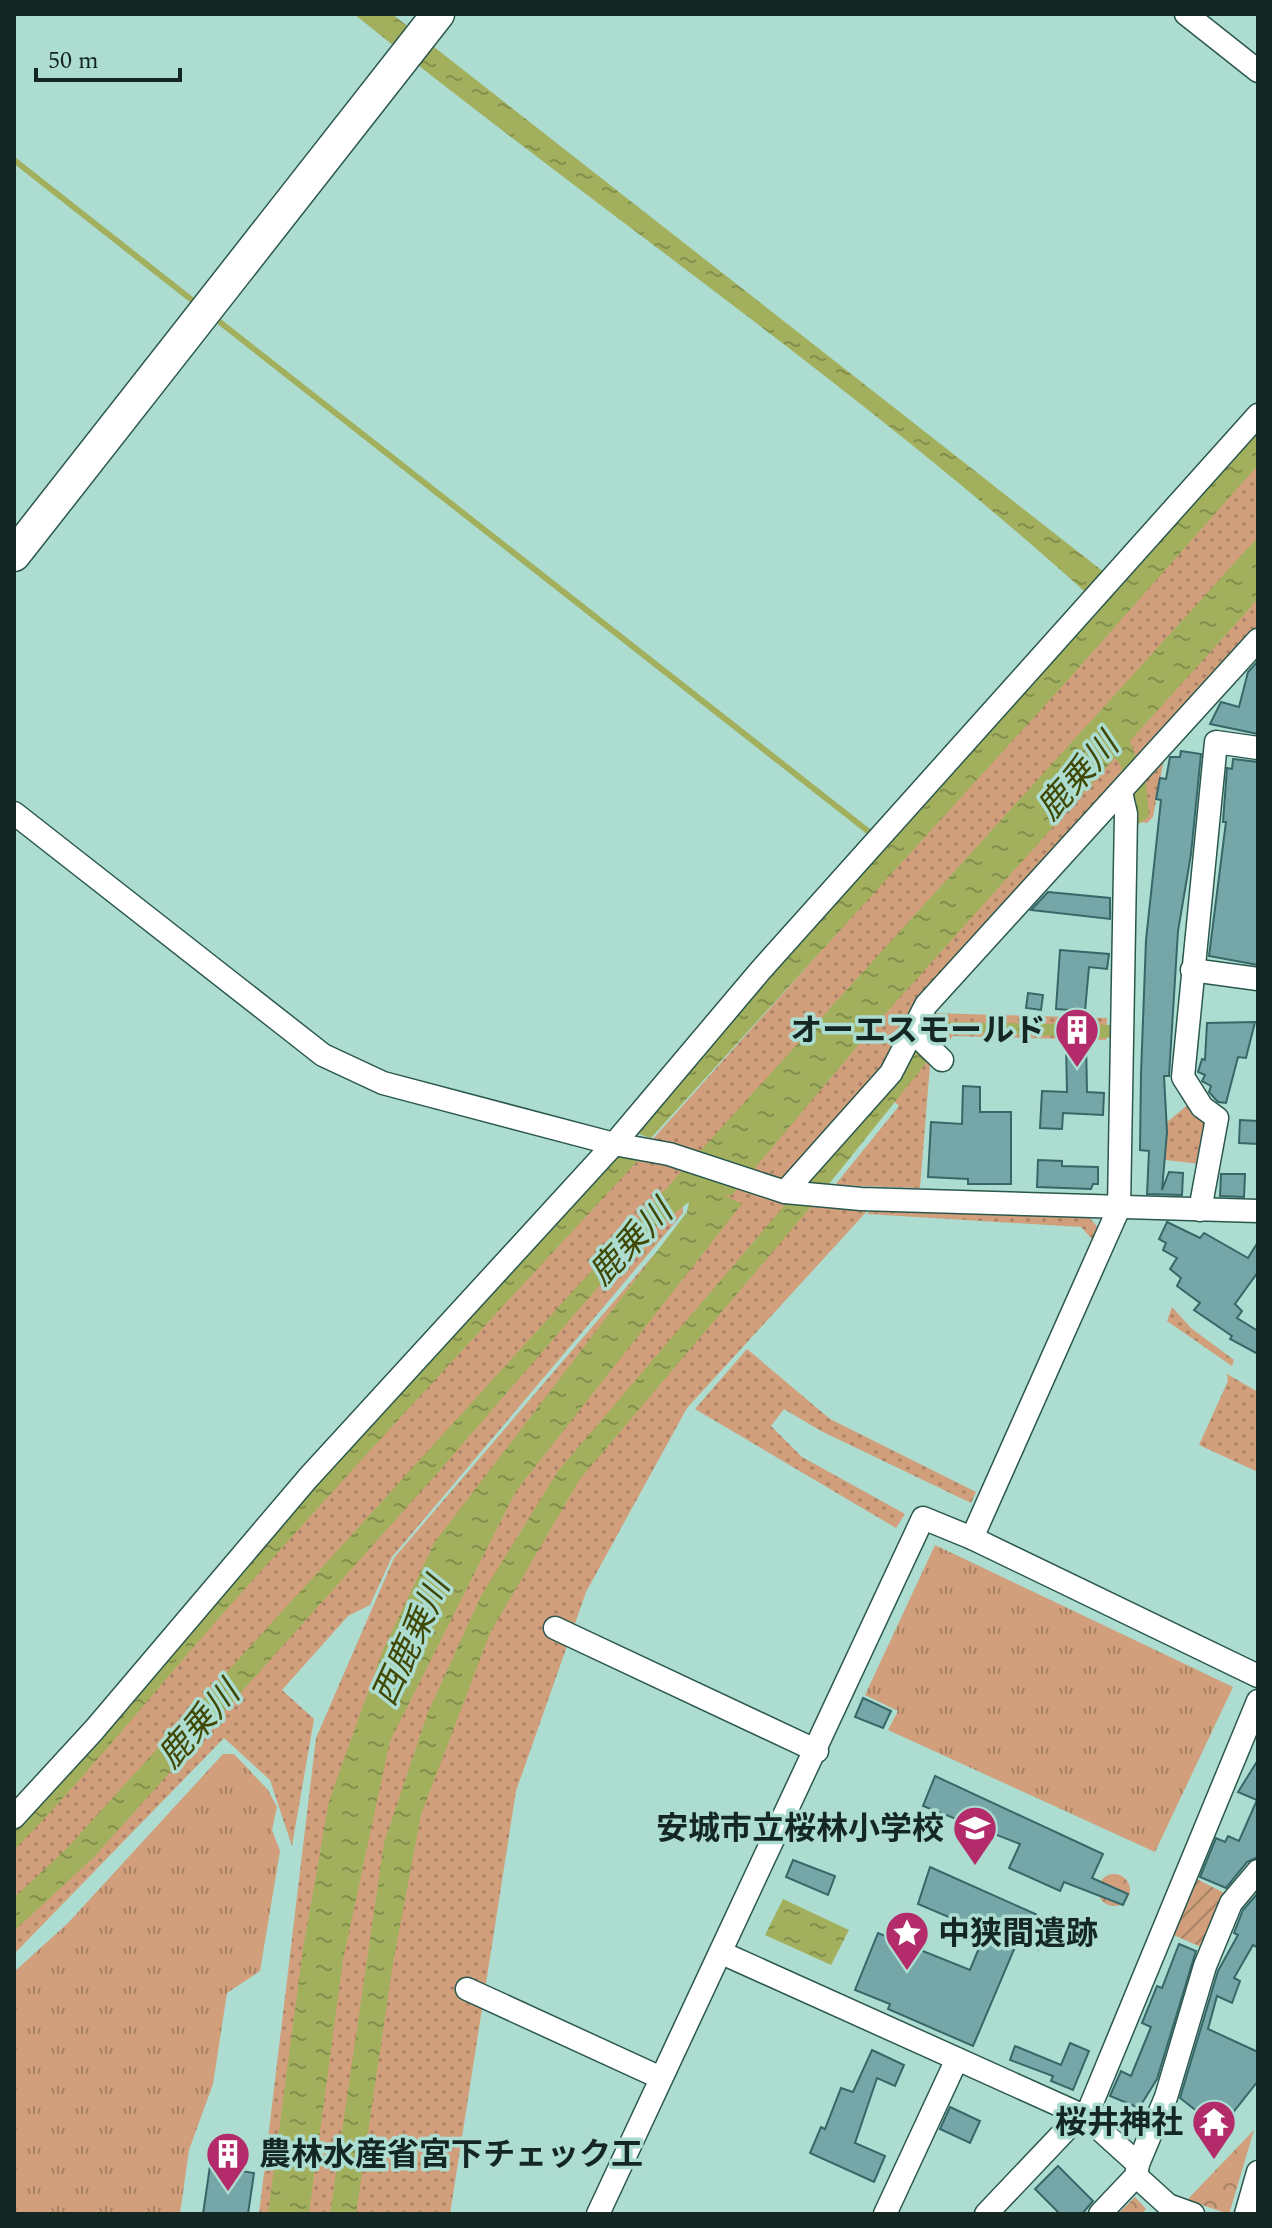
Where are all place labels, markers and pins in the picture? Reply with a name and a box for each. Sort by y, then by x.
building icon: オーエスモールド [1053,1006,1101,1069]
place label: オーエスモールド [790,1007,1046,1056]
school or university icon: 安城市立桜林小学校 [951,1804,999,1867]
place label: 安城市立桜林小学校 [656,1805,944,1854]
place icon: 中狭間遺跡 [883,1909,931,1972]
place label: 中狭間遺跡 [938,1910,1098,1959]
temple icon: 桜井神社 [1190,2098,1238,2161]
place label: 桜井神社 [1055,2099,1183,2148]
building icon: 農林水産省宮下チェック工 [204,2130,252,2193]
place label: 農林水産省宮下チェック工 [259,2131,643,2180]

